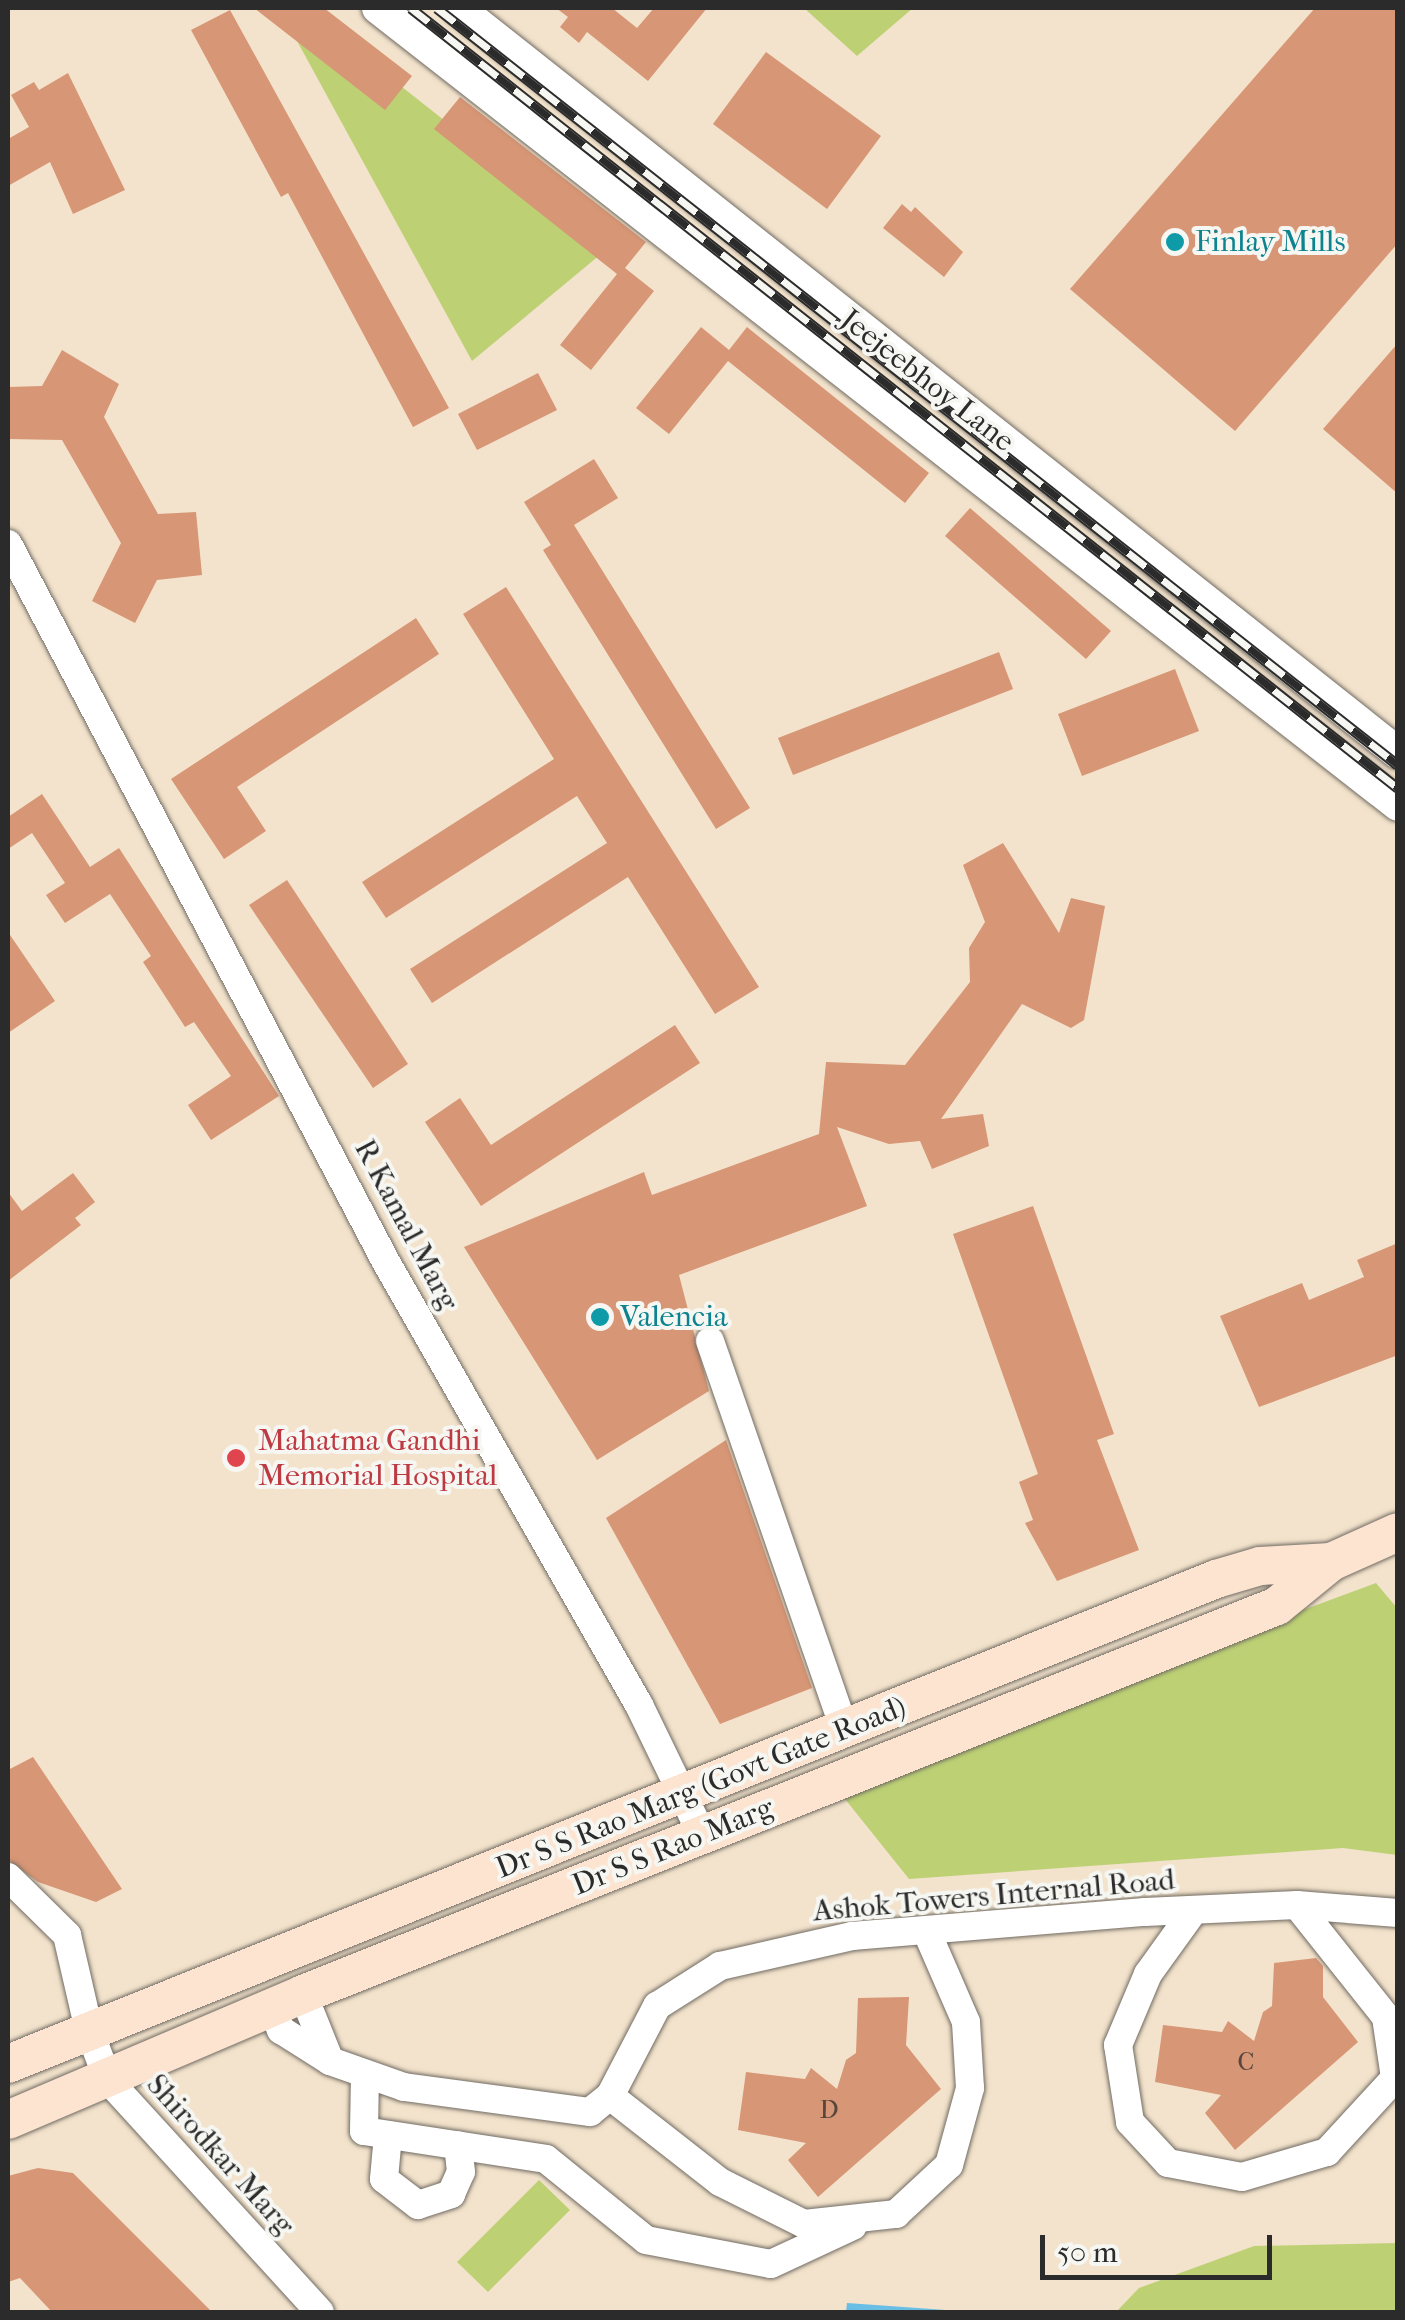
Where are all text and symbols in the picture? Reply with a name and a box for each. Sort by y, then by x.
place label: Finlay Mills [1195,224,1345,260]
marker: Finlay Mills [1164,231,1186,253]
street label: Jeejeebhoy Lane [833,302,1021,460]
street label: R Kamal Marg [346,1134,466,1316]
place label: Valencia [620,1299,728,1335]
marker: Valencia [589,1306,611,1328]
place label: Mahatma Gandhi Memorial Hospital [258,1423,497,1494]
marker: Mahatma Gandhi Memorial Hospital [223,1445,249,1471]
street label: Dr S S Rao Marg (Govt Gate Road) [491,1689,911,1887]
street label: Dr S S Rao Marg [567,1790,779,1904]
street label: Ashok Towers Internal Road [812,1862,1176,1930]
house number: C [1238,2047,1254,2077]
street label: Shirodkar Marg [138,2067,302,2243]
house number: D [819,2095,839,2125]
scale bar [1045,2215,1278,2277]
text: 50 m [1057,2235,1118,2270]

